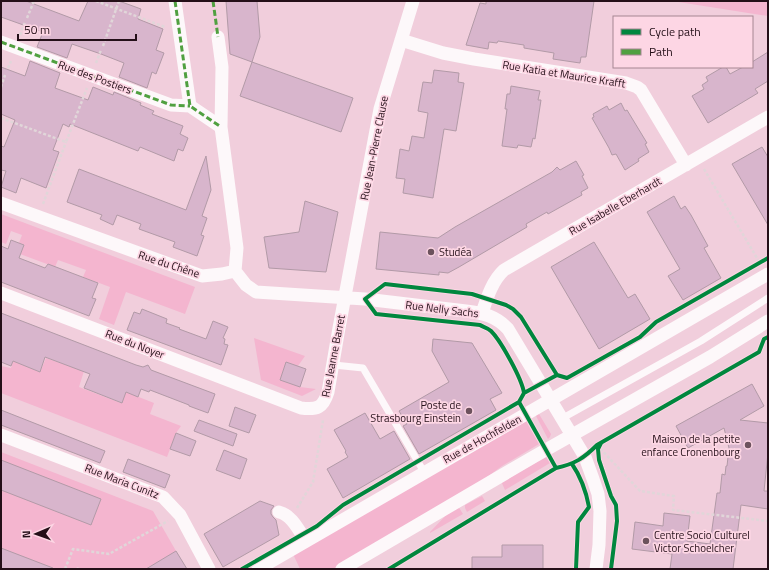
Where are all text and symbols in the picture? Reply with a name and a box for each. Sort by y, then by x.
scale bar [18,16,136,42]
legend [613,16,753,68]
text: 50 m [24,20,50,39]
text: Cycle path [649,22,701,41]
text: Path [649,42,673,61]
street label: Rue des Postiers [56,56,134,98]
street label: Rue Katia et Maurice Krafft [501,56,627,92]
street label: Rue Jean-Pierre Clause [356,94,392,202]
street label: Rue Isabelle Eberhardt [566,173,664,239]
place label: Studéa [439,244,472,260]
street label: Rue du Chêne [136,247,202,282]
marker: Studéa [426,247,436,257]
street label: Rue Nelly Sachs [404,297,480,321]
street label: Rue Jeanne Barret [317,313,349,399]
street label: Rue du Noyer [103,325,167,363]
place label: Poste de Strasbourg Einstein [370,397,461,426]
marker: Poste de Strasbourg Einstein [464,406,474,416]
street label: Rue de Hochfelden [440,411,524,467]
place label: Maison de la petite enfance Cronenbourg [641,431,740,460]
marker: Maison de la petite enfance Cronenbourg [743,440,753,450]
street label: Rue Maria Cunitz [83,459,161,503]
north arrow [16,514,56,554]
place label: Centre Socio Culturel Victor Schoelcher [654,527,750,556]
text: N [18,530,34,538]
marker: Centre Socio Culturel Victor Schoelcher [641,536,651,546]

